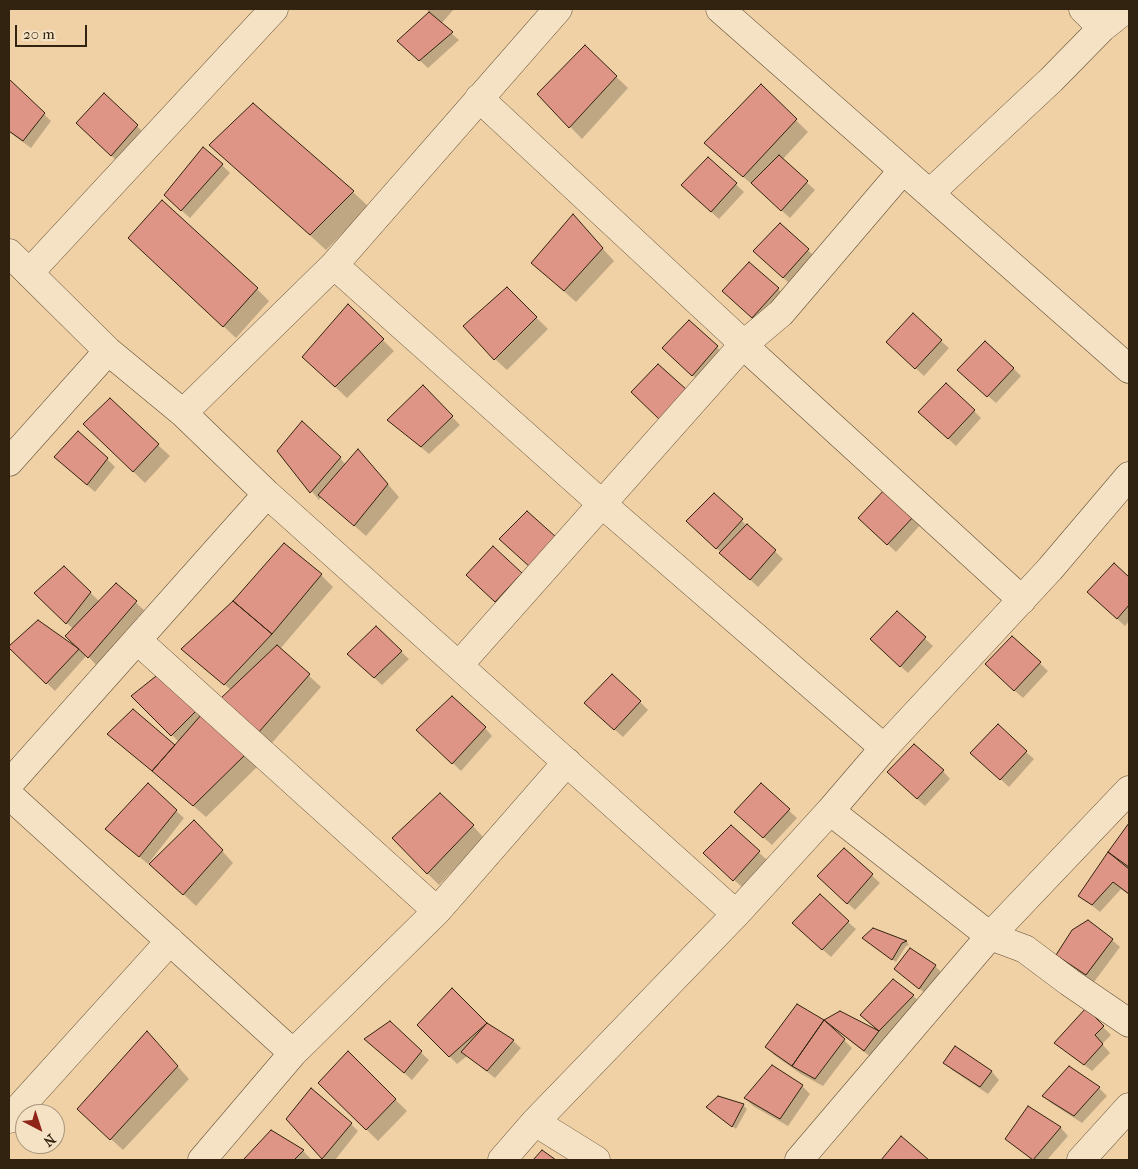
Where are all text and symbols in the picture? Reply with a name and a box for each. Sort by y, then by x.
scale bar [18,15,90,47]
text: 20 m [23,25,55,43]
north arrow [15,1104,65,1154]
text: N [40,1130,59,1150]

